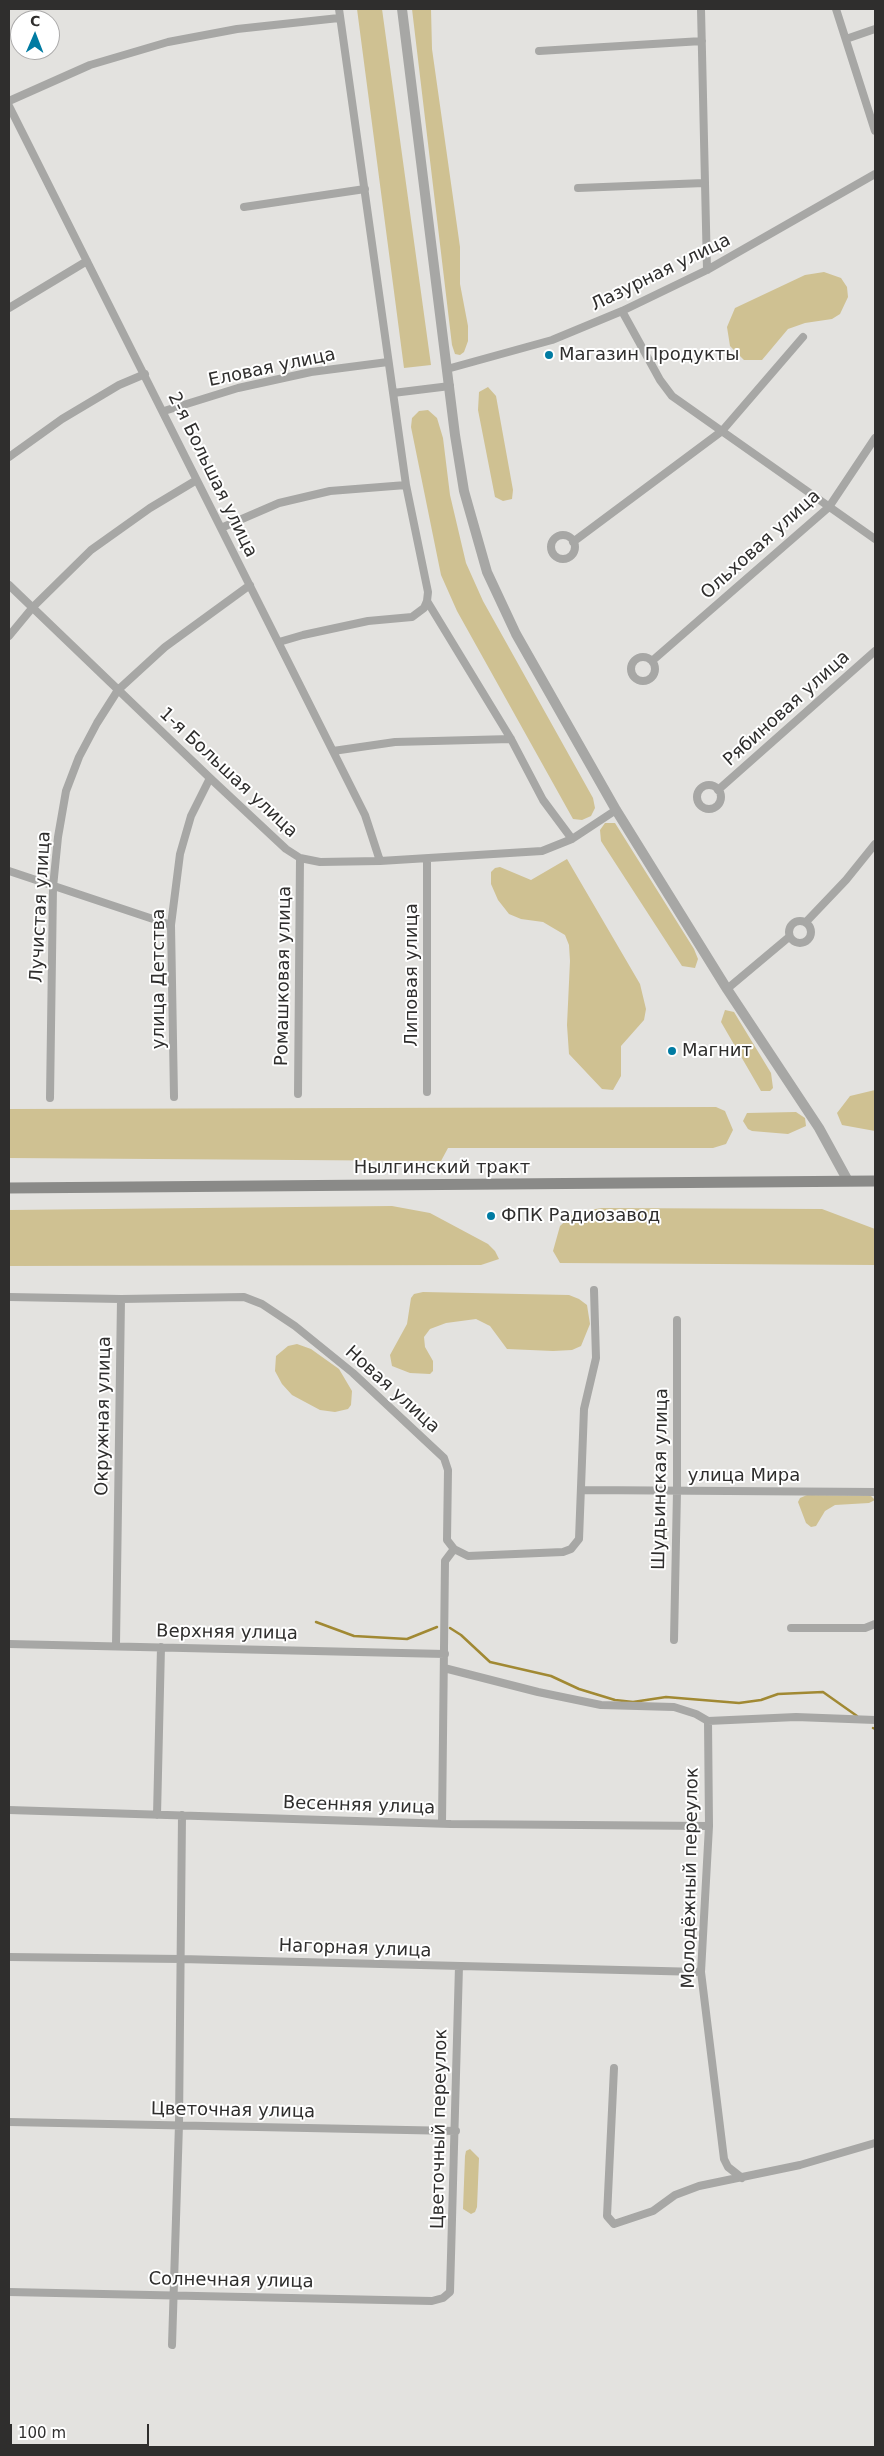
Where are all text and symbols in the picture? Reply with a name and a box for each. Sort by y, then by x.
north arrow [10,10,60,60]
text: С [30,13,41,29]
street label: Лазурная улица [588,230,734,316]
street label: Еловая улица [207,344,337,392]
place label: Магазин Продукты [559,344,739,366]
marker: Магазин Продукты [543,349,555,361]
street label: 2-я Большая улица [163,389,261,561]
street label: Ольховая улица [697,486,825,604]
street label: Рябиновая улица [719,647,855,771]
street label: 1-я Большая улица [154,703,302,843]
street label: Лучистая улица [26,831,56,983]
street label: Ромашковая улица [272,886,296,1066]
street label: Липовая улица [401,903,423,1047]
street label: улица Детства [148,909,170,1049]
place label: Магнит [682,1040,752,1062]
marker: Магнит [666,1045,678,1057]
street label: Нылгинский тракт [354,1157,530,1179]
place label: ФПК Радиозавод [501,1205,660,1227]
marker: ФПК Радиозавод [485,1210,497,1222]
street label: Окружная улица [92,1336,116,1496]
street label: Новая улица [340,1342,444,1438]
street label: Шудьинская улица [649,1388,673,1570]
street label: улица Мира [688,1465,800,1487]
street label: Верхняя улица [156,1621,298,1645]
street label: Молодёжный переулок [678,1767,704,1989]
street label: Весенняя улица [282,1793,436,1819]
street label: Нагорная улица [278,1936,432,1962]
street label: Цветочный переулок [427,2029,453,2229]
street label: Цветочная улица [151,2099,315,2123]
street label: Солнечная улица [148,2269,314,2293]
scale bar [12,2414,151,2446]
text: 100 m [18,2424,66,2442]

